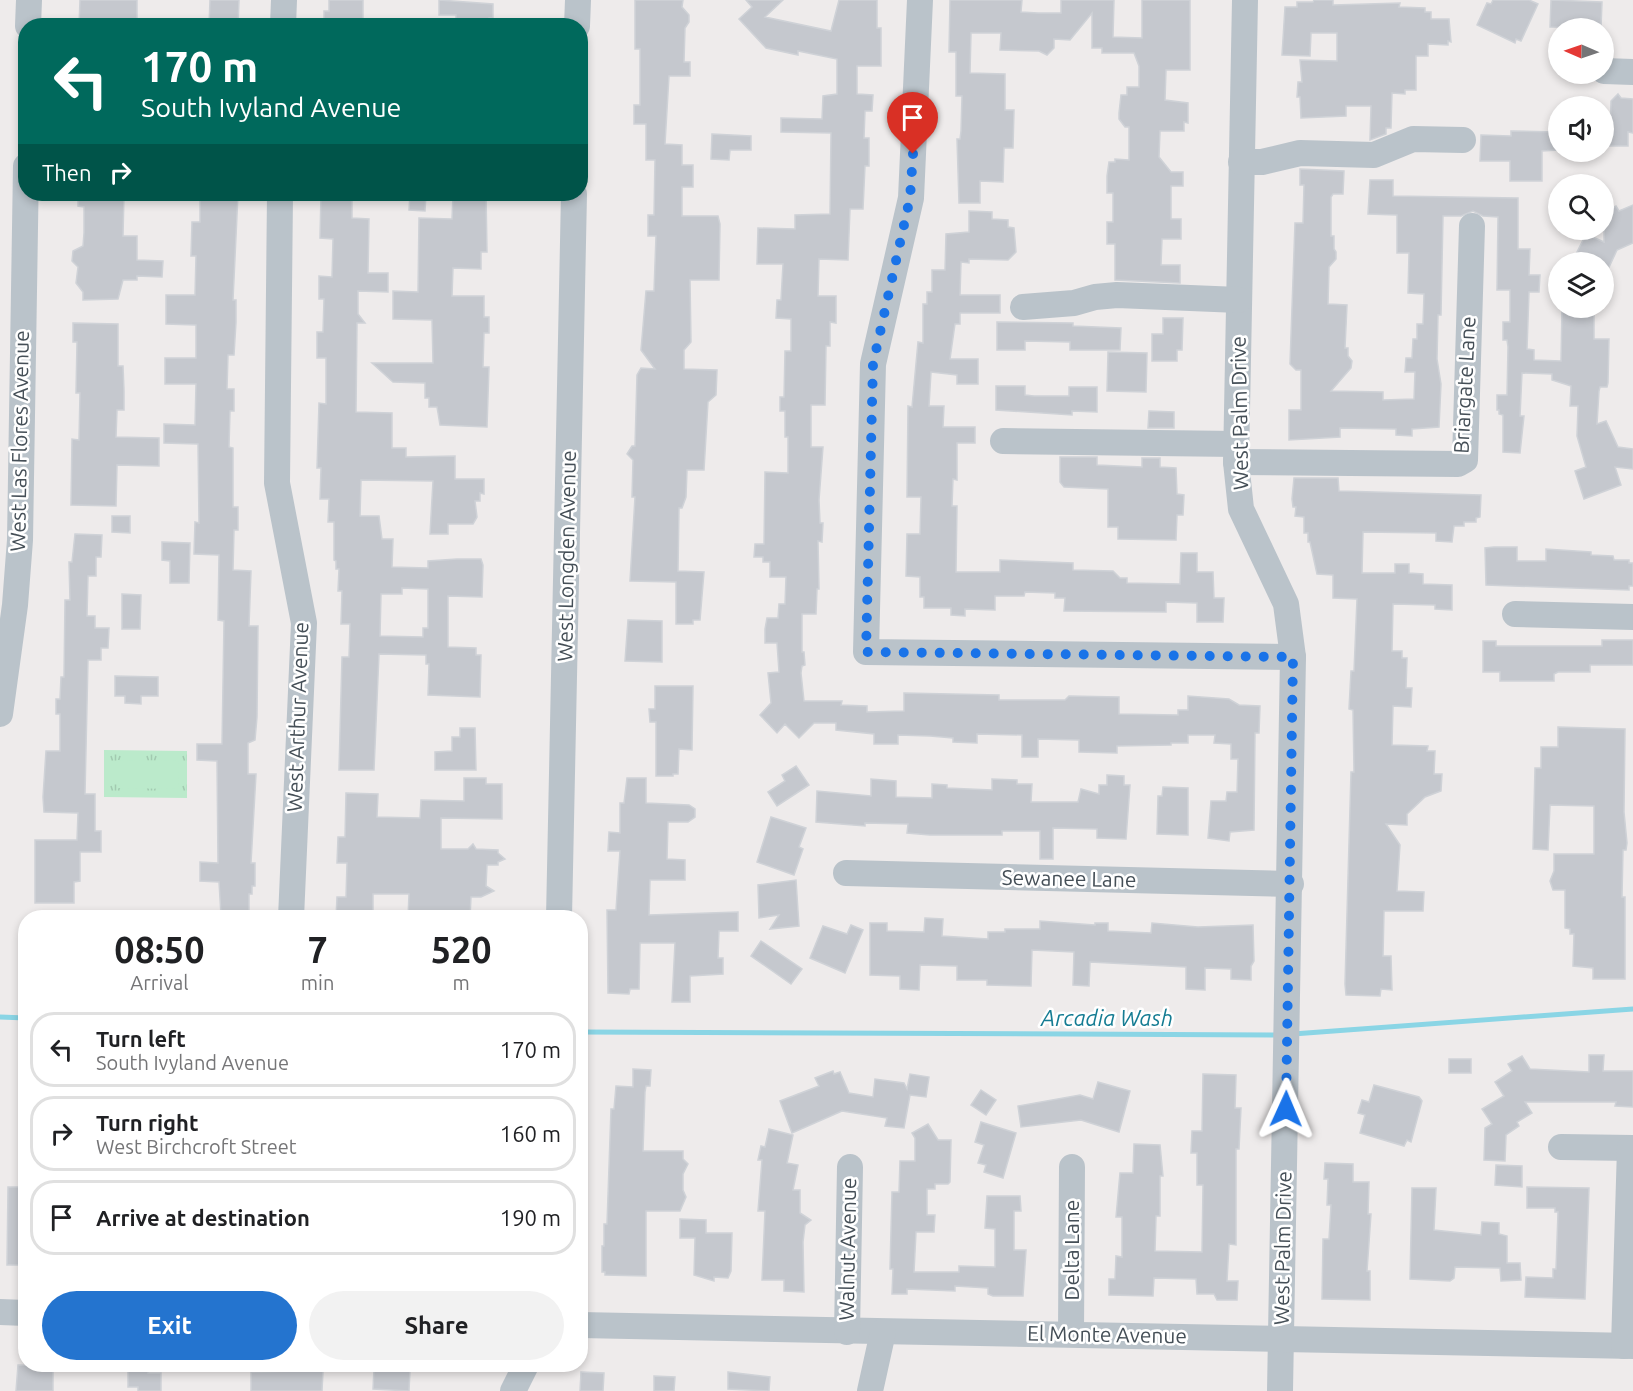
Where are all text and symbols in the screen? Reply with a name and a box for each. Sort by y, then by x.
north arrow [1548,18,1614,84]
map controls [1548,18,1614,318]
icon: left [42,42,120,120]
text: 170 m [141,43,258,90]
text: South Ivyland Avenue [141,92,402,122]
pin [887,92,938,154]
button: sound [1548,96,1614,162]
icon: arrive [896,101,929,134]
icon: right [104,156,137,189]
text: Then [42,160,92,185]
button: search [1548,174,1614,240]
button: layers [1548,252,1614,318]
street label: Briargate Lane [1448,316,1480,454]
street label: West Las Flores Avenue [5,330,33,552]
street label: West Palm Drive [1226,336,1252,490]
street label: West Longden Avenue [552,450,580,662]
street label: West Arthur Avenue [282,621,312,812]
street label: Sewanee Lane [1001,865,1137,891]
text: 08:50 [114,929,204,970]
text: 7 [307,929,328,970]
text: 520 [431,929,492,970]
text: Arrival [130,971,189,994]
text: min [301,971,334,994]
text: m [453,971,470,994]
water label: Arcadia Wash [1040,1005,1173,1030]
text: Turn left [96,1026,186,1051]
icon: left [45,1033,78,1066]
text: 170 m [500,1037,561,1062]
text: South Ivyland Avenue [96,1051,289,1074]
position arrow [1254,1077,1318,1141]
text: Turn right [96,1110,198,1135]
icon: right [45,1117,78,1150]
text: 160 m [500,1121,561,1146]
text: West Birchcroft Street [96,1135,297,1158]
street label: West Palm Drive [1269,1171,1295,1325]
street label: Walnut Avenue [834,1177,860,1321]
street label: Delta Lane [1059,1200,1083,1300]
icon: arrive [45,1201,78,1234]
text: Arrive at destination [96,1205,310,1230]
text: 190 m [500,1205,561,1230]
button: Exit [42,1291,297,1360]
button: Share [309,1291,564,1360]
street label: El Monte Avenue [1027,1321,1187,1347]

